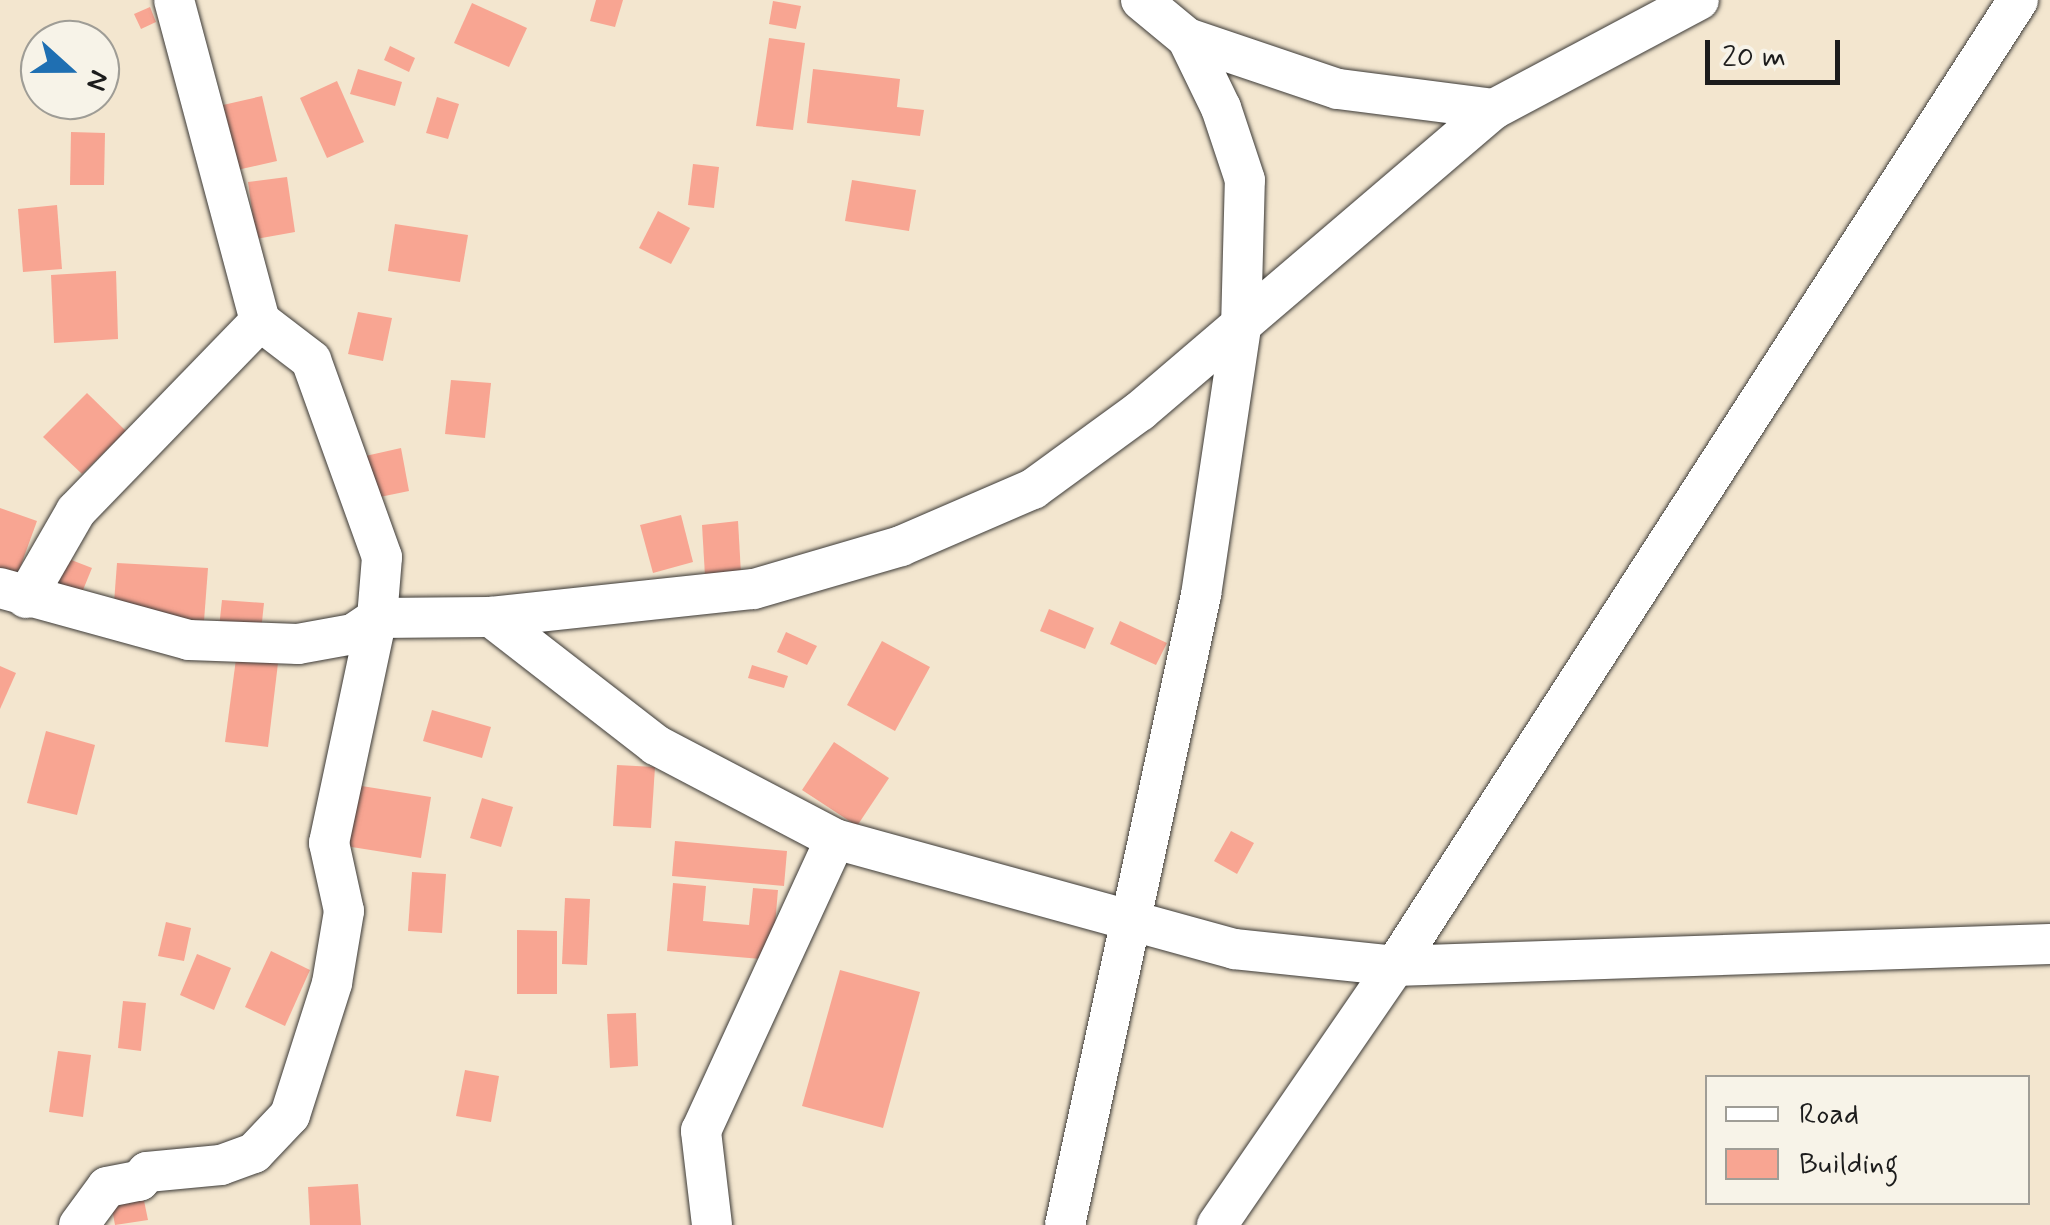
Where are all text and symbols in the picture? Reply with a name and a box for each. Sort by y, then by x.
north arrow [20,20,120,120]
scale bar [1710,20,1845,82]
text: 20 m [1722,38,1786,77]
text: N [76,65,117,96]
legend [1705,1075,2030,1205]
text: Road [1799,1095,1859,1134]
text: Building [1799,1145,1898,1184]

